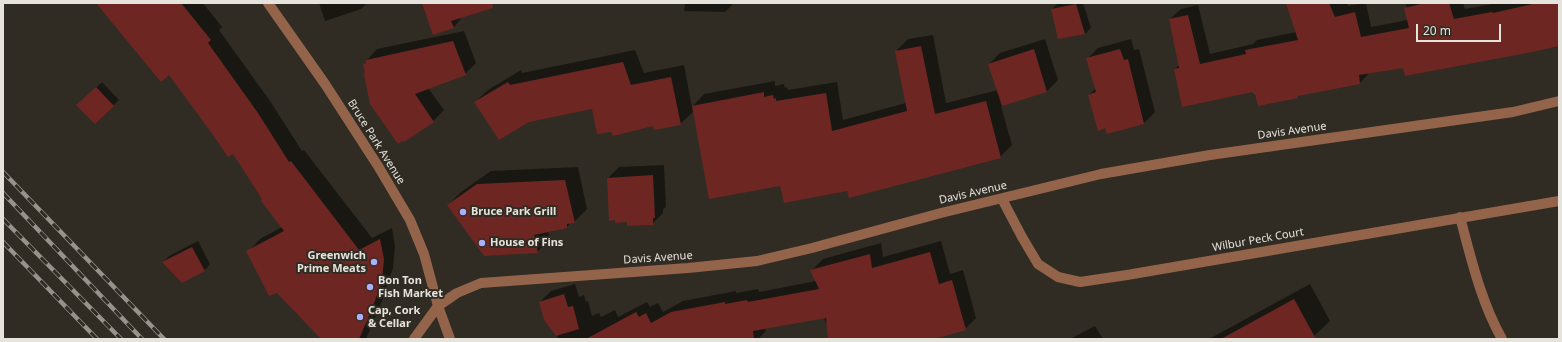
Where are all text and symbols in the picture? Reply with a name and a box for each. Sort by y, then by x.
scale bar [1418,16,1503,42]
text: 20 m [1423,22,1451,39]
street label: Bruce Park Avenue [345,97,407,187]
street label: Davis Avenue [1257,120,1327,142]
street label: Davis Avenue [938,179,1008,207]
place label: Bruce Park Grill [471,205,556,219]
marker: Bruce Park Grill [458,207,468,217]
street label: Wilbur Peck Court [1211,225,1305,255]
place label: House of Fins [490,236,563,250]
marker: House of Fins [477,238,487,248]
place label: Greenwich Prime Meats [297,249,366,275]
street label: Davis Avenue [623,249,693,267]
marker: Greenwich Prime Meats [369,257,379,267]
place label: Bon Ton Fish Market [378,274,443,300]
marker: Bon Ton Fish Market [365,282,375,292]
place label: Cap, Cork & Cellar [368,304,420,330]
marker: Cap, Cork & Cellar [355,312,365,322]

